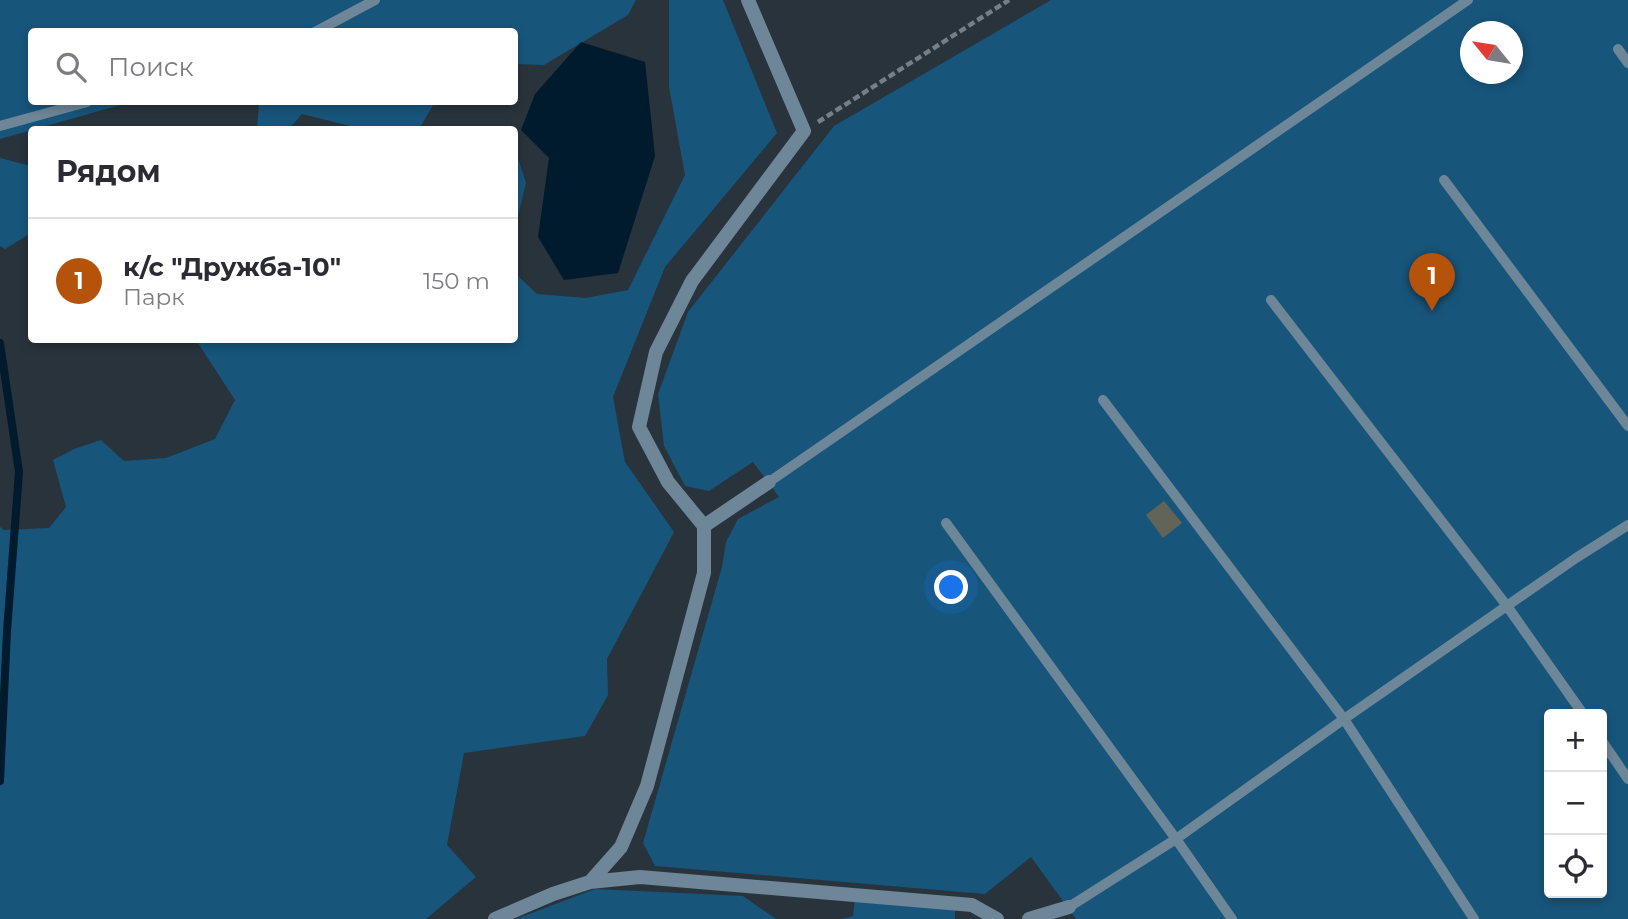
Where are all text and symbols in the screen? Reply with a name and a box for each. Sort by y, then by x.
north arrow [1460,21,1523,84]
search box [28,28,518,105]
icon: search [52,48,90,86]
text: Поиск [108,51,194,83]
text: Рядом [56,153,161,190]
text: к/с "Дружба-10" [123,251,341,283]
pin: 1 [1409,253,1455,311]
text: 1 [74,267,84,295]
text: 150 m [423,267,490,295]
text: Парк [123,283,185,311]
your location [934,570,968,604]
map controls [1544,709,1607,898]
button: + [1544,709,1607,772]
button: − [1544,772,1607,835]
button: locate [1544,835,1607,898]

